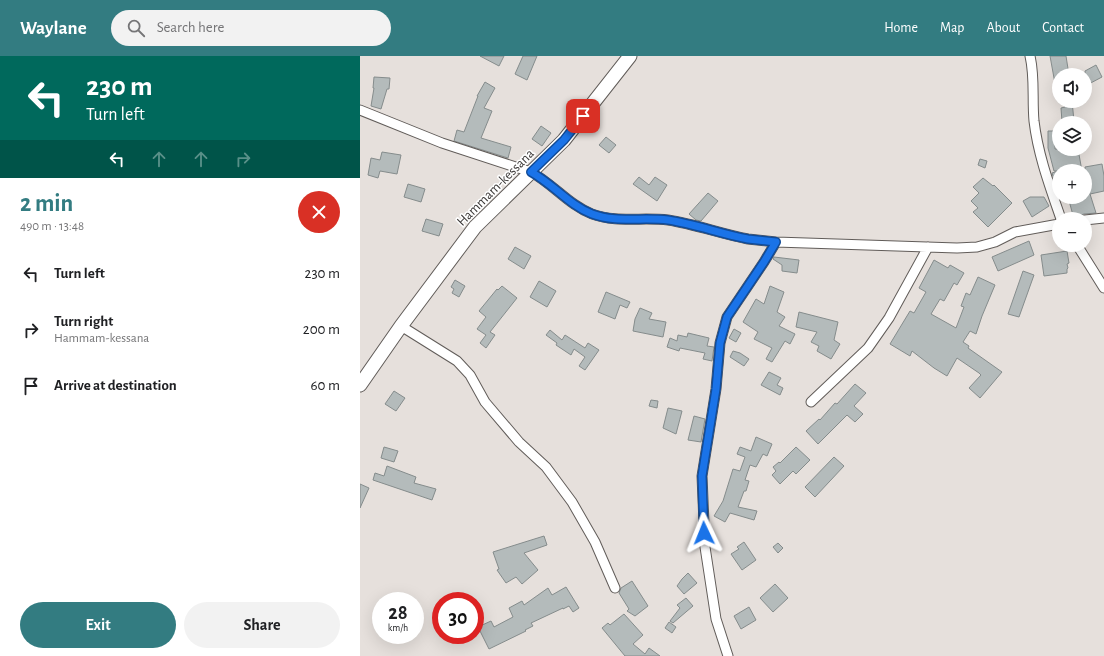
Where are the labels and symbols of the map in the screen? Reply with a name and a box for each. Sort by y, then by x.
pin [566,99,600,133]
street label: Hammam-kessana [454,146,537,229]
position arrow [683,512,725,554]
speed limit sign: 30 [432,592,484,644]

